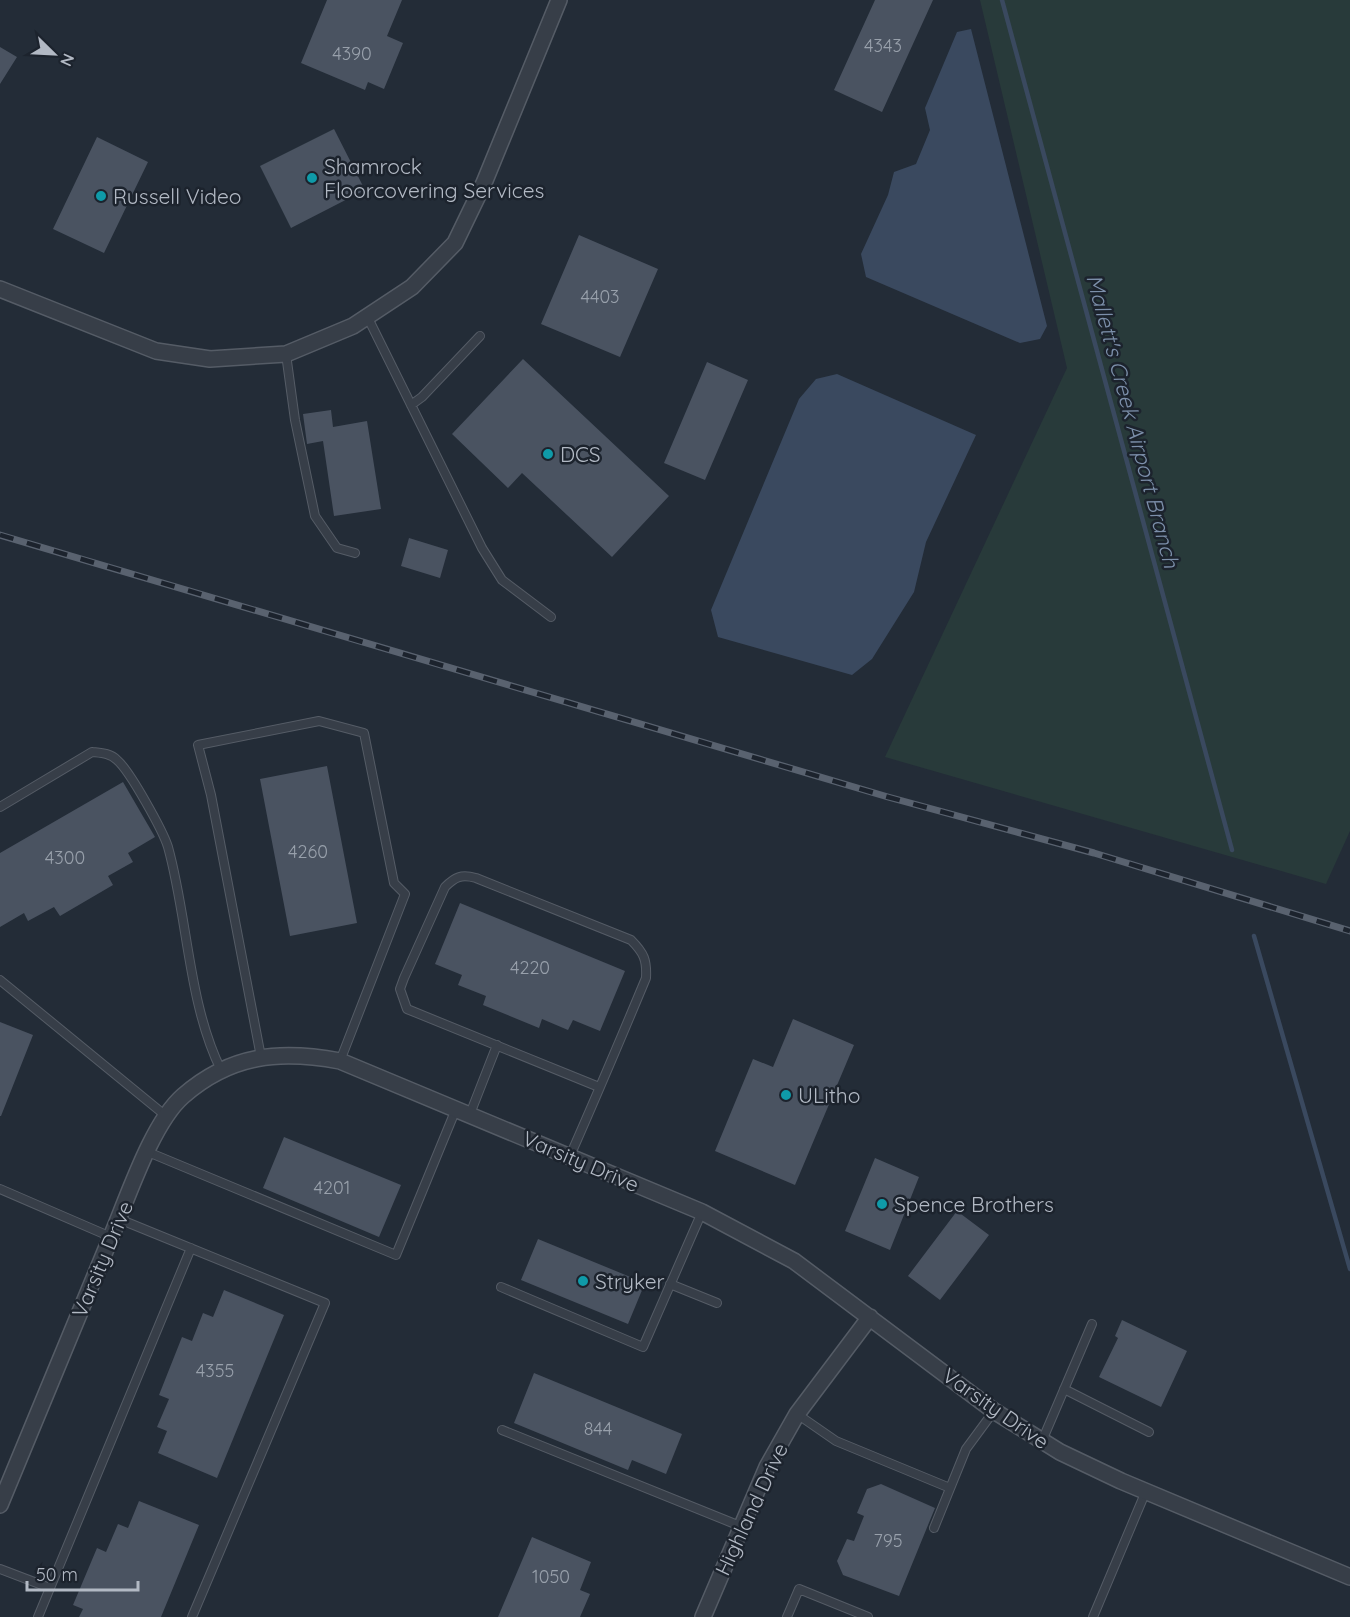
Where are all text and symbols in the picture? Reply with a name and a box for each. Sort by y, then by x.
north arrow [24,24,84,84]
house number: 4343 [864,34,902,57]
house number: 4390 [332,42,372,65]
text: N [56,51,79,70]
place label: Shamrock Floorcovering Services [324,153,544,203]
marker: Shamrock Floorcovering Services [305,171,319,185]
place label: Russell Video [113,183,242,209]
marker: Russell Video [94,189,108,203]
water label: Mallett's Creek Airport Branch [1080,271,1186,571]
house number: 4403 [580,285,620,308]
place label: DCS [560,441,601,467]
marker: DCS [541,447,555,461]
house number: 4260 [288,840,328,863]
house number: 4300 [45,846,85,869]
house number: 4220 [510,956,550,979]
place label: ULitho [798,1082,860,1108]
marker: ULitho [779,1088,793,1102]
street label: Varsity Drive [519,1125,643,1197]
house number: 4201 [314,1176,350,1199]
place label: Spence Brothers [894,1191,1054,1217]
street label: Varsity Drive [66,1197,138,1321]
marker: Spence Brothers [875,1197,889,1211]
place label: Stryker [595,1268,665,1294]
marker: Stryker [576,1274,590,1288]
house number: 4355 [196,1359,234,1382]
street label: Varsity Drive [938,1362,1054,1454]
house number: 844 [584,1417,612,1440]
street label: Highland Drive [709,1439,793,1579]
house number: 795 [873,1529,903,1552]
scale bar [27,1554,138,1592]
text: 50 m [36,1563,78,1586]
house number: 1050 [532,1565,570,1588]

